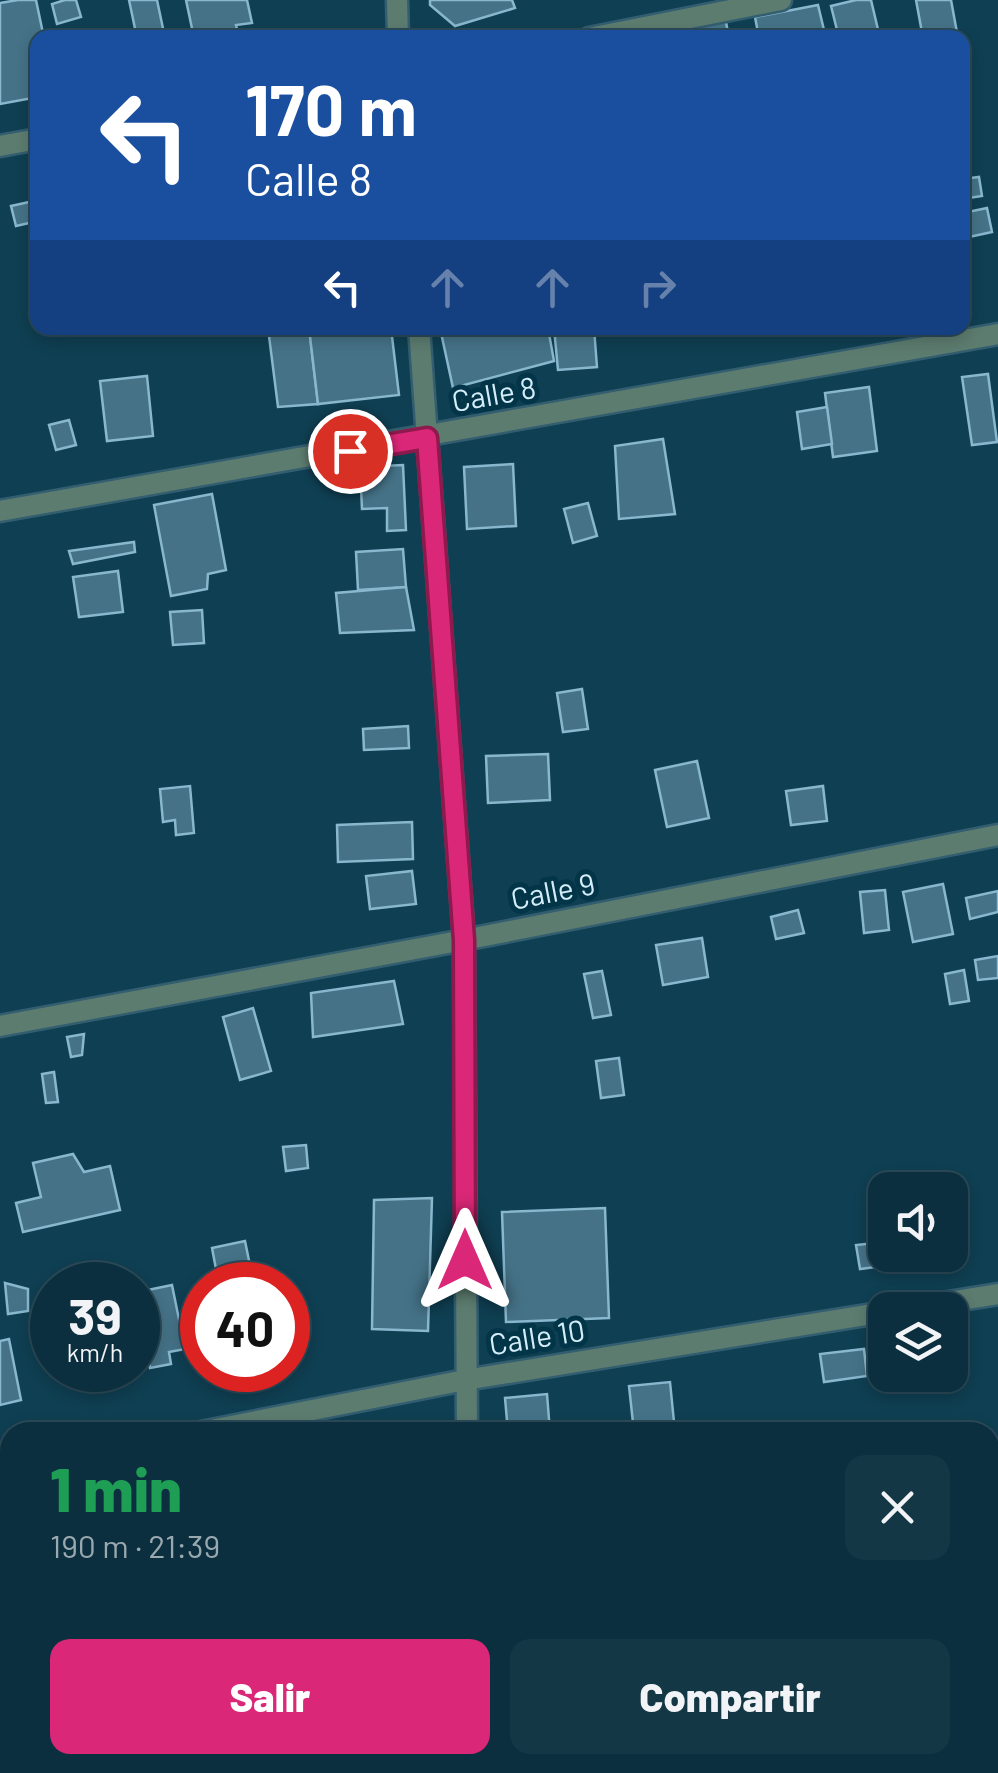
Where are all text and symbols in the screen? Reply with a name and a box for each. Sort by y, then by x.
text: 170 m [245,66,417,150]
icon: left [80,70,210,200]
text: Calle 8 [245,151,372,205]
icon: left [315,260,370,315]
icon: ahead [420,260,475,315]
icon: ahead [525,260,580,315]
icon: right [630,260,685,315]
street label: Calle 8 [449,368,539,418]
pin [308,409,393,494]
icon: arrive [323,424,378,479]
street label: Calle 9 [508,864,598,916]
map controls [868,1172,968,1392]
button: sound [868,1172,968,1272]
position arrow [413,1208,517,1312]
speed limit sign: 40 [180,1262,310,1392]
text: 39 [68,1285,122,1345]
button: layers [868,1292,968,1392]
street label: Calle 10 [486,1311,587,1361]
text: km/h [67,1337,123,1367]
text: 1 min [50,1452,182,1524]
button: close [845,1455,950,1560]
text: 190 m · 21:39 [50,1526,220,1564]
button: Salir [50,1639,490,1754]
button: Compartir [510,1639,950,1754]

